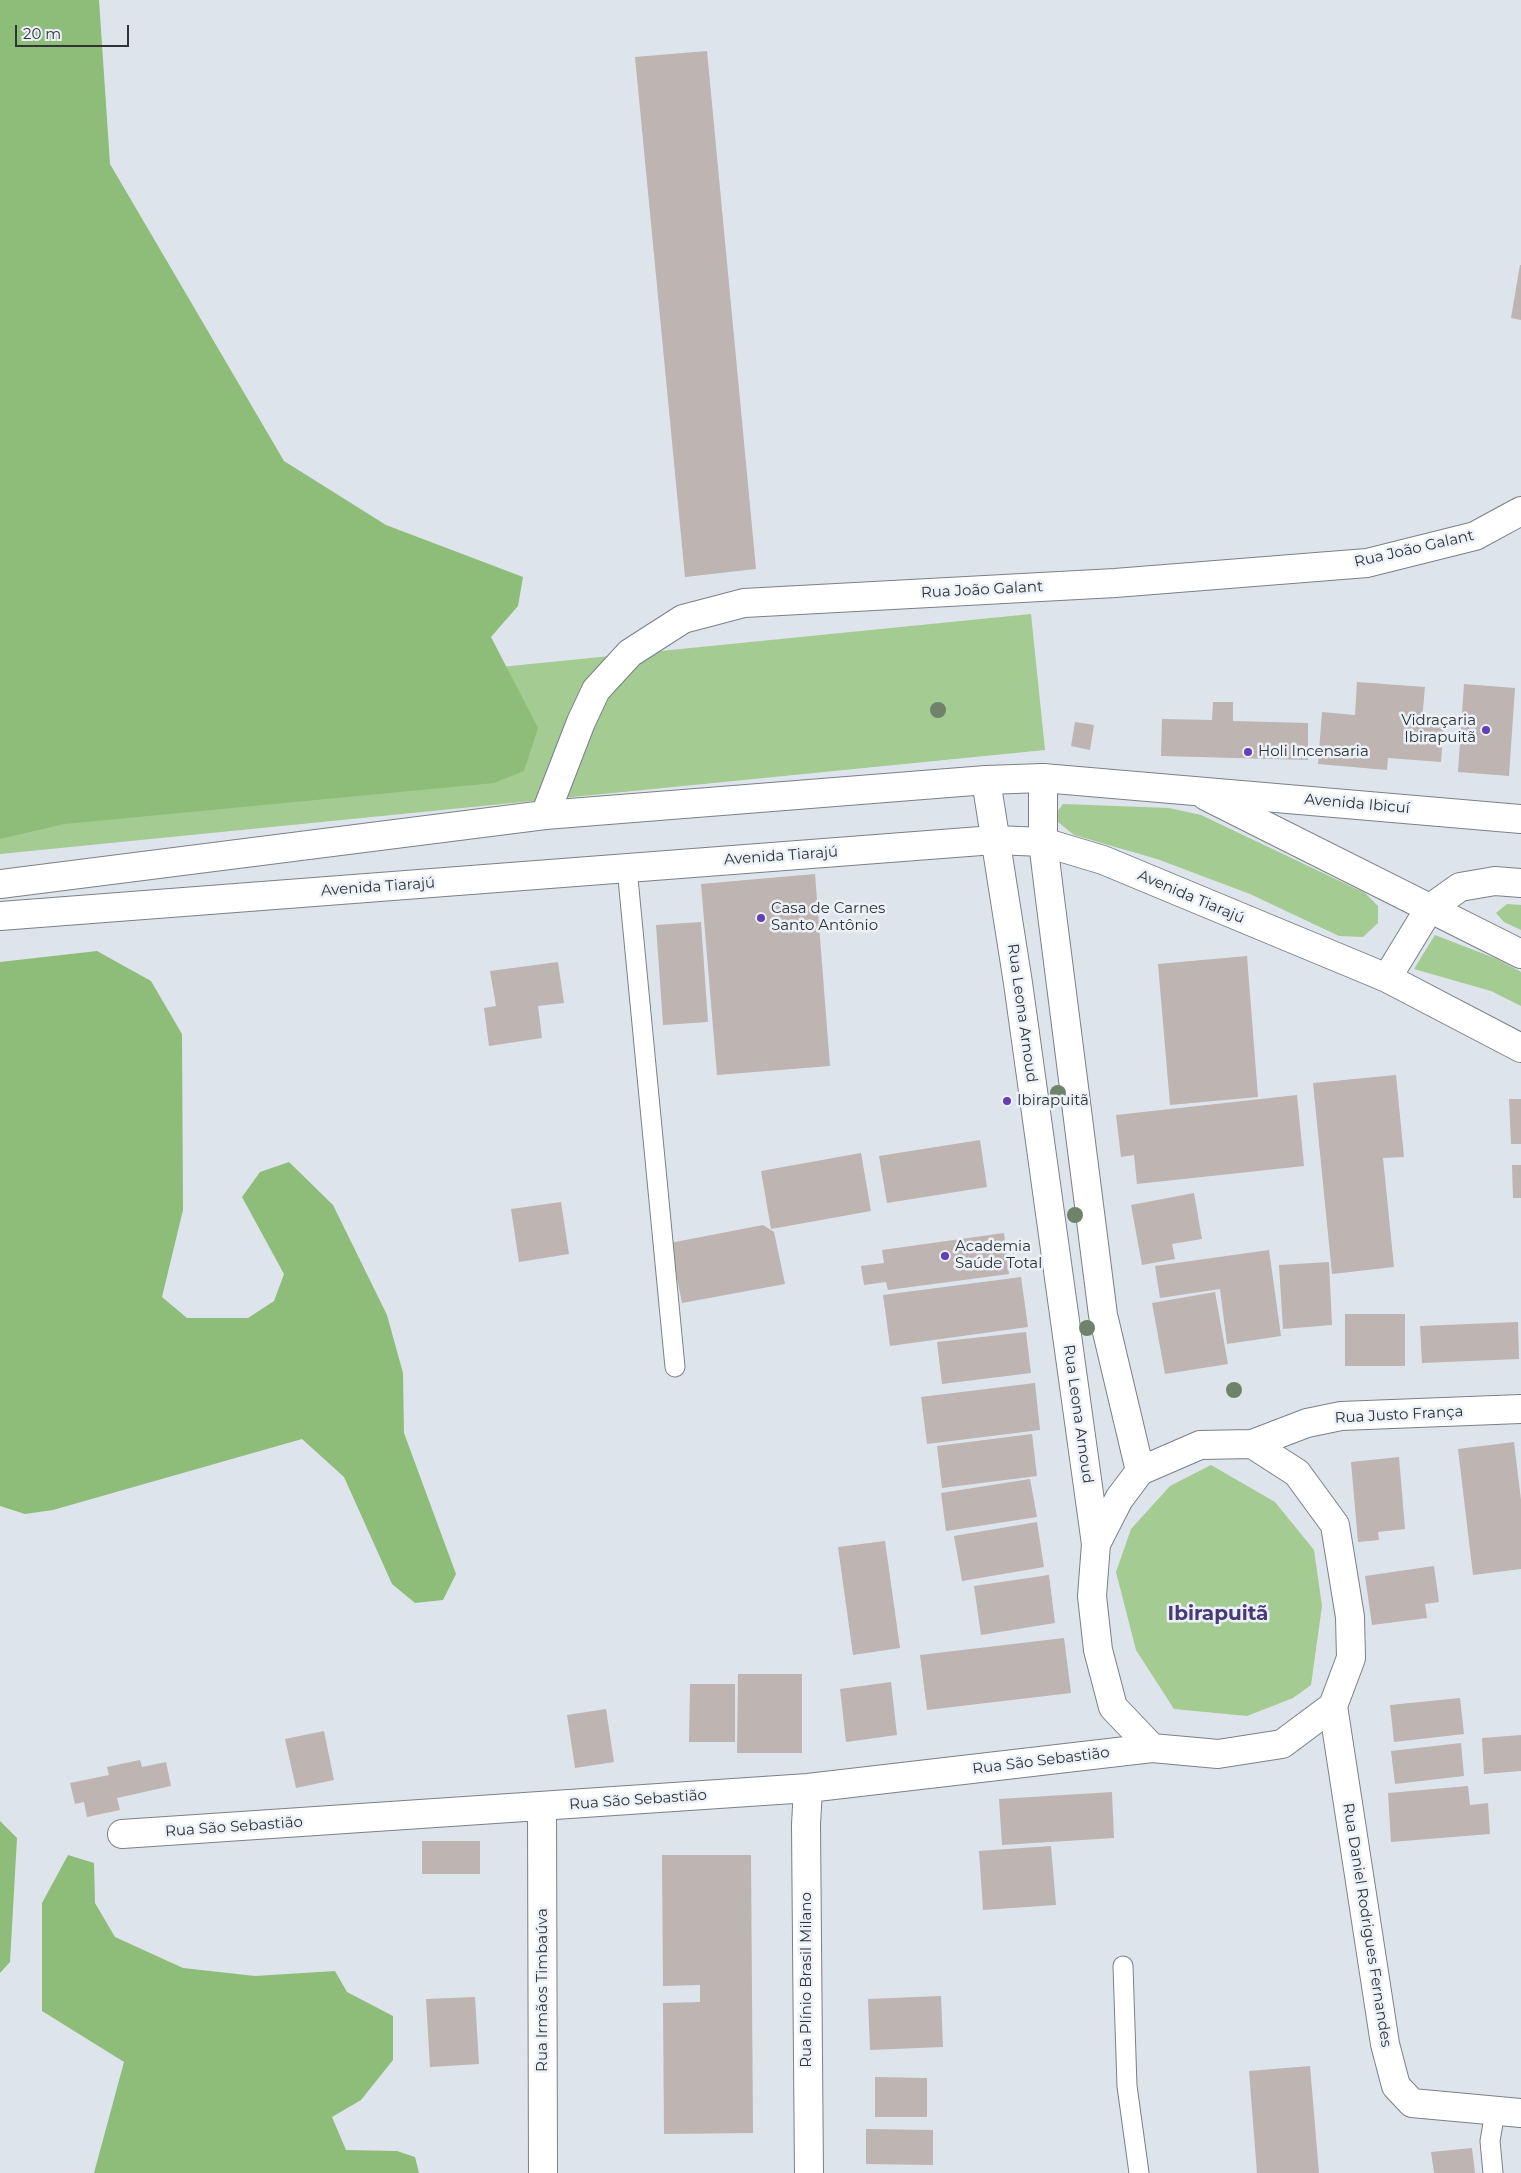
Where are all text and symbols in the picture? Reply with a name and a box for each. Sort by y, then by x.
scale bar [18,15,131,47]
text: 20 m [23,24,61,43]
street label: Rua João Galant [1352,526,1476,572]
street label: Rua João Galant [920,578,1044,602]
place label: Vidraçaria Ibirapuitã [1401,712,1476,747]
marker: Vidraçaria Ibirapuitã [1480,724,1492,736]
place label: Holi Incensaria [1258,743,1369,761]
marker: Holi Incensaria [1242,746,1254,758]
street label: Avenida Ibicuí [1304,790,1410,818]
street label: Avenida Tiarajú [723,843,839,869]
street label: Avenida Tiarajú [1135,866,1247,928]
street label: Avenida Tiarajú [320,874,436,900]
place label: Casa de Carnes Santo Antônio [771,900,885,935]
marker: Casa de Carnes Santo Antônio [755,912,767,924]
street label: Rua Leona Arnoud [1003,942,1041,1084]
place label: Ibirapuitã [1017,1092,1089,1110]
marker: Ibirapuitã [1001,1095,1013,1107]
place label: Academia Saúde Total [955,1238,1042,1273]
marker: Academia Saúde Total [939,1250,951,1262]
street label: Rua Leona Arnoud [1059,1343,1097,1485]
street label: Rua Justo França [1334,1403,1464,1427]
district label: Ibirapuitã [1168,1602,1268,1626]
street label: Rua São Sebastião [971,1744,1111,1778]
street label: Rua São Sebastião [569,1786,707,1814]
street label: Rua Daniel Rodrigues Fernandes [1339,1802,1395,2048]
street label: Rua São Sebastião [165,1813,303,1841]
street label: Rua Plínio Brasil Milano [798,1892,816,2068]
street label: Rua Irmãos Timbaúva [534,1908,552,2072]

